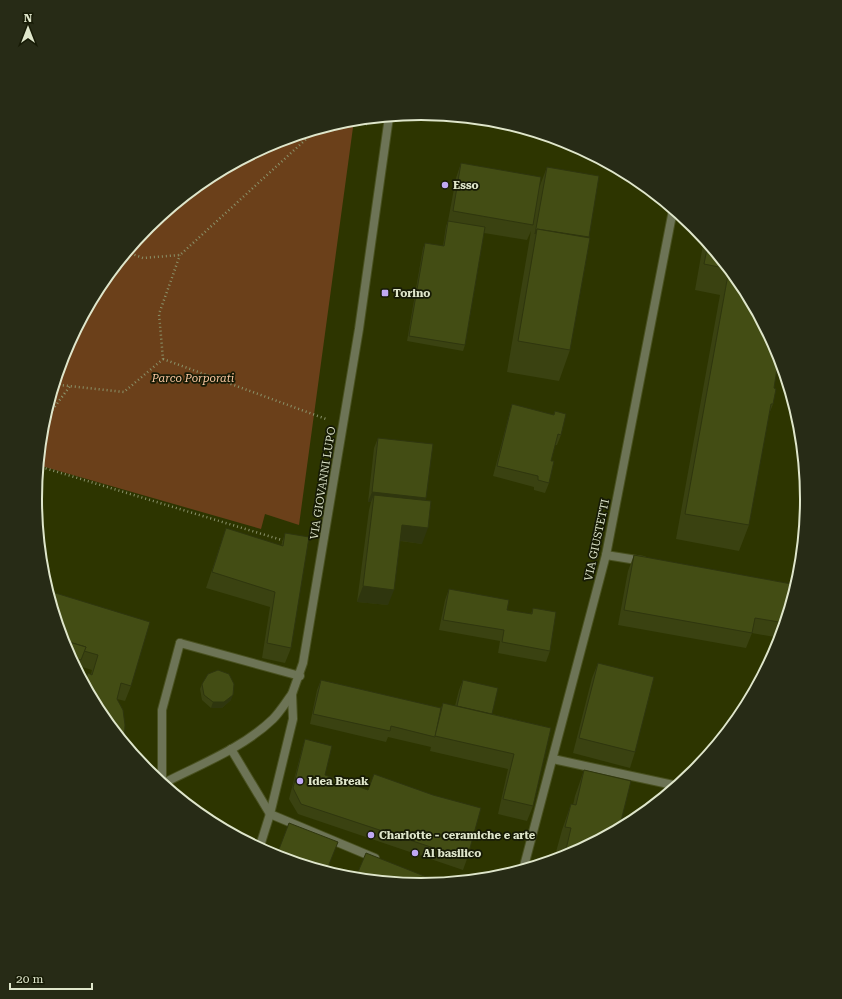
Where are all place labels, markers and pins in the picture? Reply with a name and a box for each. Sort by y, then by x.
place label: Esso [453,179,479,192]
marker: Esso [440,180,450,190]
place label: Torino [393,287,430,300]
marker: Torino [380,288,390,298]
place label: Idea Break [308,775,369,788]
marker: Idea Break [295,776,305,786]
place label: Charlotte - ceramiche e arte [379,829,536,842]
marker: Charlotte - ceramiche e arte [366,830,376,840]
place label: Al basilico [423,847,481,860]
marker: Al basilico [410,848,420,858]

